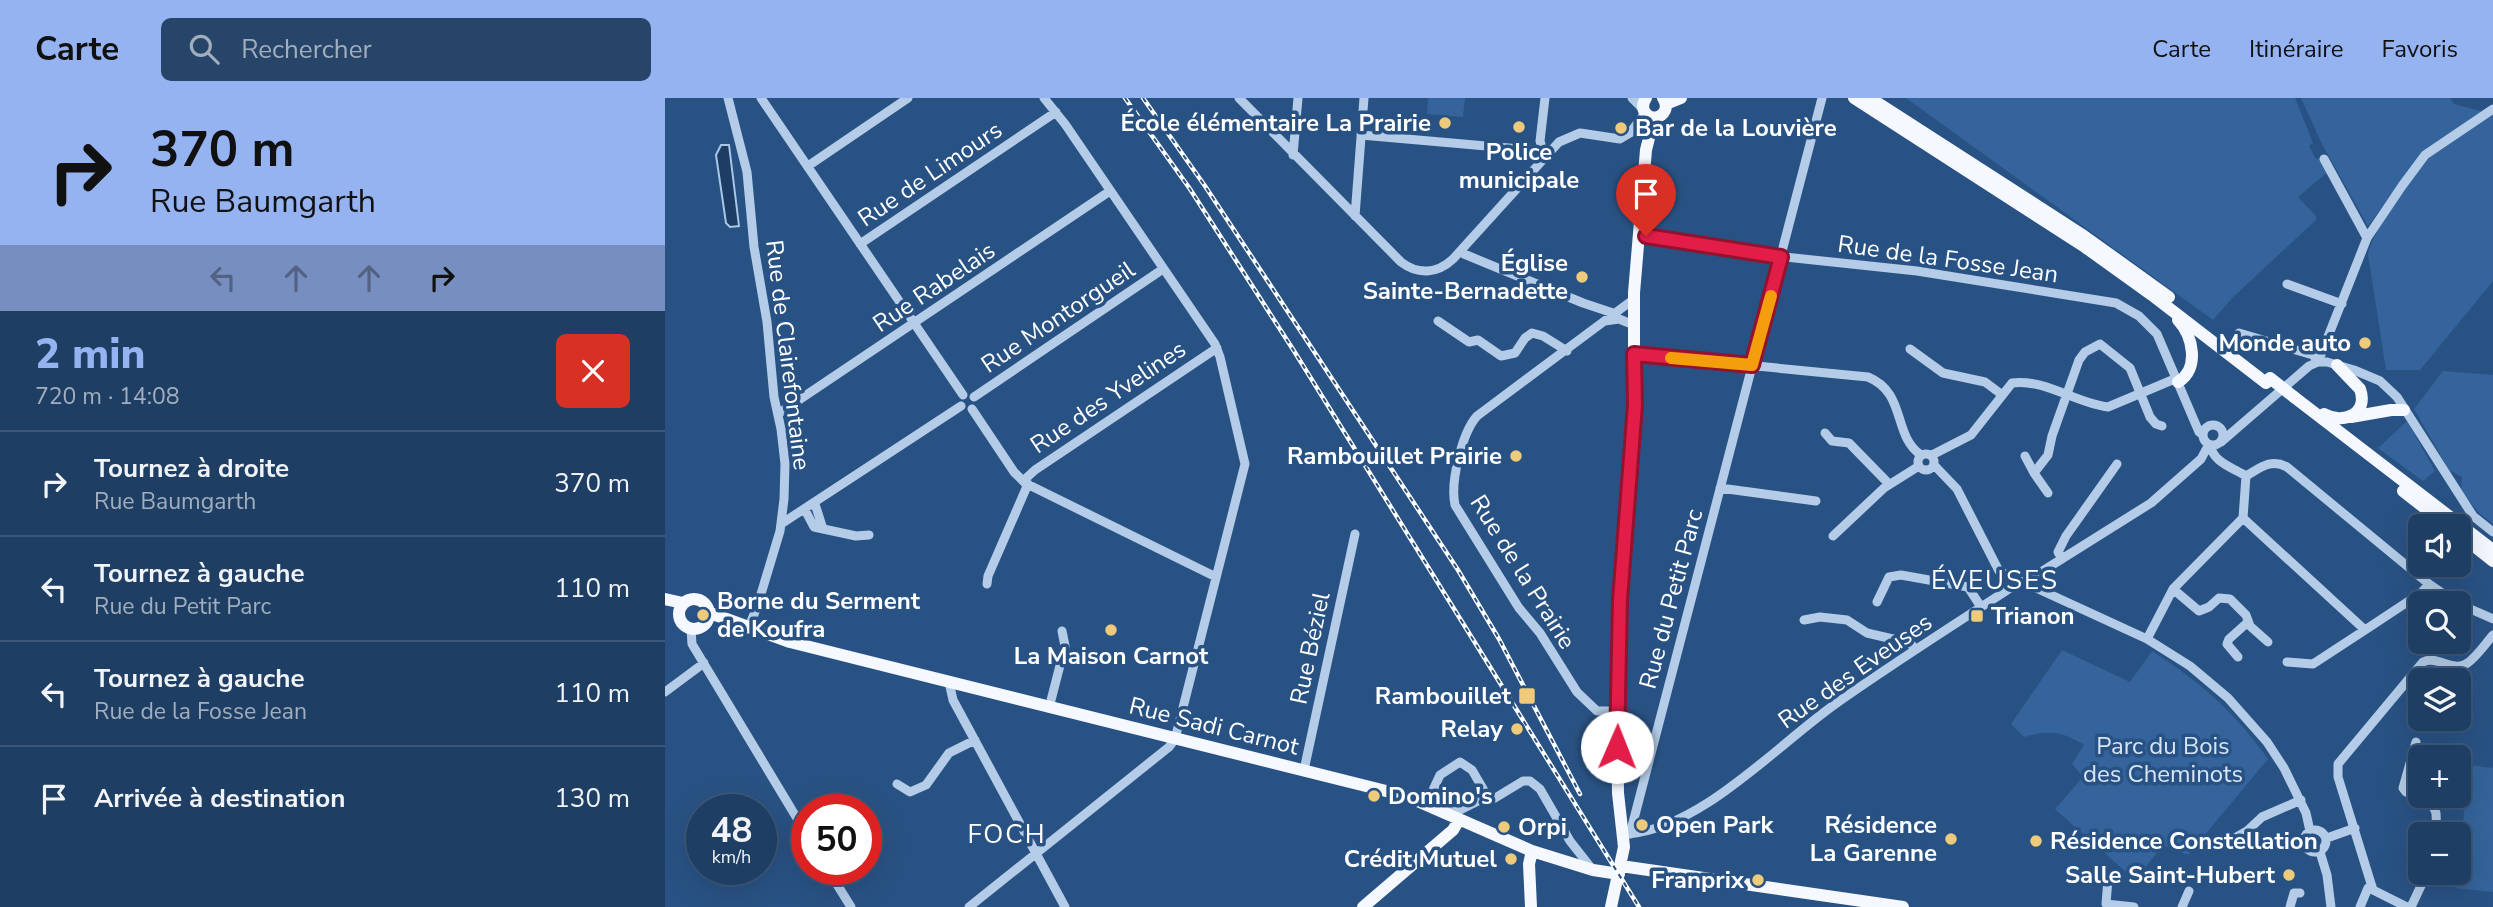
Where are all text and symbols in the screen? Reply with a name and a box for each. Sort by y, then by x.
search box [161,18,651,81]
text: Carte [35,27,119,72]
icon: search [185,30,223,68]
text: Rechercher [241,32,372,67]
text: Carte [2152,33,2211,65]
text: Itinéraire [2249,33,2343,65]
text: Favoris [2381,33,2458,65]
place label: École élémentaire La Prairie [1120,107,1431,139]
place label: Bar de la Louvière [1635,112,1837,144]
street label: Rue de Limours [852,114,1008,234]
marker: École élémentaire La Prairie [1437,115,1453,131]
text: 370 m [150,116,294,183]
marker: Police municipale [1511,119,1527,135]
marker: Bar de la Louvière [1613,120,1629,136]
icon: right [35,126,126,217]
place label: Police municipale [1459,136,1579,196]
pin [1616,164,1676,236]
icon: arrive [1627,175,1665,213]
text: Rue Baumgarth [150,180,376,223]
street label: Rue de la Fosse Jean [1836,228,2060,290]
street label: Rue Rabelais [867,234,1001,340]
street label: Rue de Clairefontaine [758,238,818,472]
place label: Église Sainte-Bernadette [1363,247,1568,307]
street label: Rue Montorgueil [975,254,1141,380]
icon: left [204,259,242,297]
icon: ahead [277,259,315,297]
icon: ahead [350,259,388,297]
icon: right [423,259,461,297]
marker: Église Sainte-Bernadette [1574,269,1590,285]
text: 2 min [35,326,145,383]
place label: Monde auto [2218,327,2351,359]
street label: Rue des Yvelines [1024,333,1192,461]
button: close [556,334,630,408]
marker: Monde auto [2357,335,2373,351]
text: 720 m · 14:08 [35,381,180,412]
place label: Rambouillet Prairie [1287,440,1502,472]
marker: Rambouillet Prairie [1508,448,1524,464]
text: Tournez à droite [94,451,289,486]
icon: right [35,465,73,503]
text: 370 m [554,466,630,501]
text: Rue Baumgarth [94,486,256,517]
street label: Rue de la Prairie [1463,489,1583,655]
street label: Rue du Petit Parc [1632,506,1710,692]
map controls [2408,514,2471,885]
button: sound [2408,514,2471,577]
text: Tournez à gauche [94,556,305,591]
district label: ÉVEUSES [1931,563,2059,598]
icon: left [35,570,73,608]
text: 110 m [554,571,630,606]
place label: Borne du Serment de Koufra [717,585,921,645]
street label: Rue Béziel [1283,589,1337,707]
text: Rue du Petit Parc [94,591,271,622]
button: search [2408,591,2471,654]
place label: Trianon [1991,600,2075,632]
street label: Rue des Eveuses [1772,606,1938,736]
marker: Borne du Serment de Koufra [695,607,711,623]
marker: Trianon [1969,608,1985,624]
marker: La Maison Carnot [1103,622,1119,638]
place label: La Maison Carnot [1014,640,1209,672]
text: Tournez à gauche [94,661,305,696]
button: layers [2408,668,2471,731]
icon: left [35,675,73,713]
text: 110 m [554,676,630,711]
place label: Rambouillet [1375,680,1512,712]
marker: Rambouillet [1517,686,1537,706]
street label: Rue Sadi Carnot [1126,689,1303,763]
text: Rue de la Fosse Jean [94,696,307,727]
position arrow [1580,710,1654,784]
place label: Relay [1441,713,1503,745]
marker: Relay [1509,721,1525,737]
park label: Parc du Bois des Cheminots [2083,730,2243,790]
button: + [2408,745,2471,808]
icon: arrive [35,780,73,818]
place label: Domino's [1388,780,1493,812]
text: Arrivée à destination [94,781,345,816]
text: 130 m [554,781,630,816]
marker: Domino's [1366,788,1382,804]
speed limit sign: 50 [791,794,882,885]
text: 48 [710,807,753,854]
place label: Open Park [1656,809,1774,841]
place label: Résidence La Garenne [1810,809,1937,869]
place label: Orpi [1518,811,1567,843]
district label: FOCH [967,817,1047,852]
marker: Open Park [1634,817,1650,833]
marker: Orpi [1496,819,1512,835]
button: − [2408,822,2471,885]
place label: Résidence Constellation [2050,825,2318,857]
marker: Résidence La Garenne [1943,831,1959,847]
marker: Résidence Constellation [2028,833,2044,849]
place label: Crédit Mutuel [1344,843,1497,875]
text: km/h [712,845,751,869]
marker: Crédit Mutuel [1503,851,1519,867]
place label: Salle Saint-Hubert [2065,859,2276,891]
place label: Franprix [1651,864,1745,896]
marker: Salle Saint-Hubert [2281,867,2297,883]
marker: Franprix [1750,872,1766,888]

